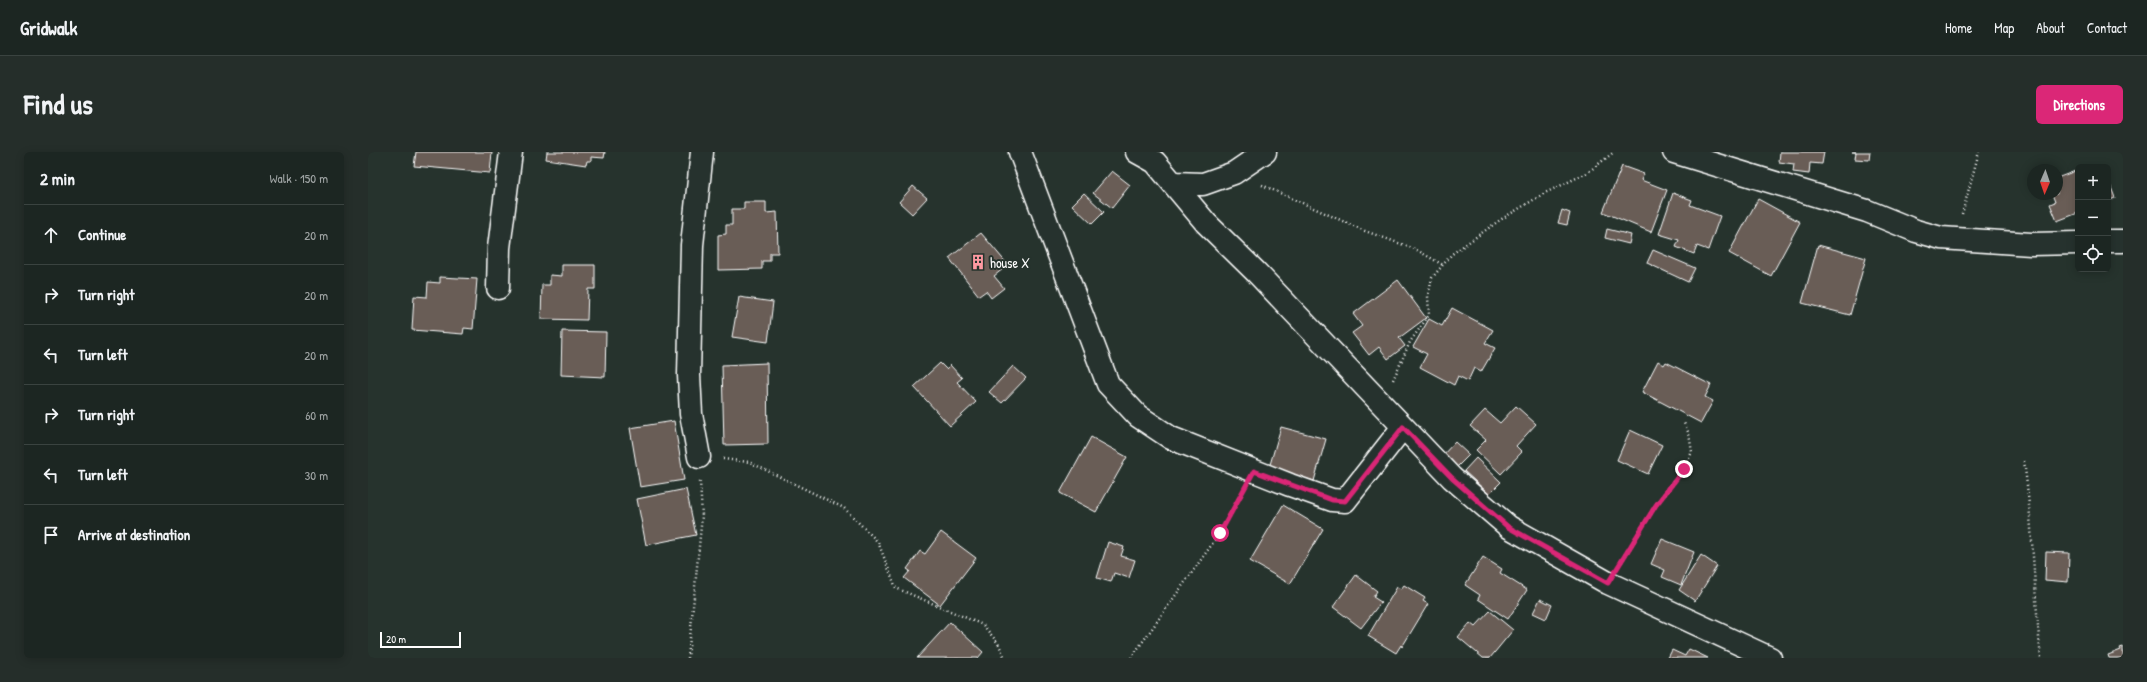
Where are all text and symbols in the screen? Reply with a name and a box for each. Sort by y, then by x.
text: Gridwalk [20,15,77,41]
text: Home [1945,18,1972,37]
text: Map [1994,18,2014,37]
text: About [2036,18,2065,37]
text: Contact [2087,18,2127,37]
text: Find us [24,85,93,123]
button: Directions [2036,85,2123,124]
north arrow [2027,164,2063,200]
map controls [2075,164,2111,272]
button: + [2075,164,2111,200]
text: 2 min [40,167,75,190]
text: Walk · 150 m [270,169,328,187]
button: − [2075,200,2111,236]
icon: ahead [40,224,62,246]
text: Continue [78,224,126,245]
text: 20 m [304,226,328,244]
button: locate [2075,236,2111,272]
building icon: house X [969,253,987,271]
place label: house X [990,253,1030,272]
icon: right [40,284,62,306]
text: Turn right [78,284,134,305]
text: 20 m [304,286,328,304]
icon: left [40,344,62,366]
text: Turn left [78,344,128,365]
text: 20 m [304,346,328,364]
icon: right [40,404,62,426]
text: Turn right [78,404,134,425]
text: 60 m [305,406,328,424]
route end [1675,460,1693,478]
icon: left [40,464,62,486]
text: Turn left [78,464,128,485]
text: 30 m [305,466,328,484]
icon: arrive [40,524,62,546]
text: Arrive at destination [78,524,190,545]
route start [1211,524,1229,542]
scale bar [380,630,461,649]
text: 20 m [386,632,406,646]

